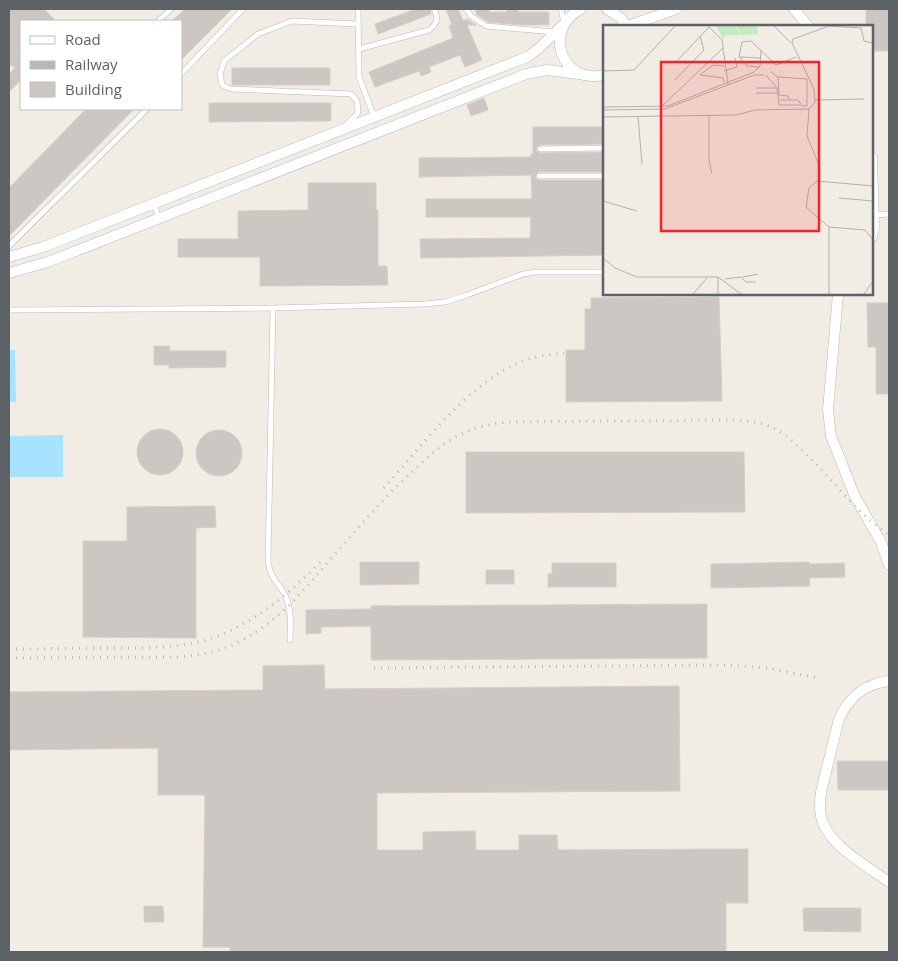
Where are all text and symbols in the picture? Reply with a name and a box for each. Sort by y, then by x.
legend [20,20,182,110]
inset map [603,25,873,295]
text: Road [65,29,101,49]
text: Railway [65,54,118,74]
text: Building [65,79,122,99]

